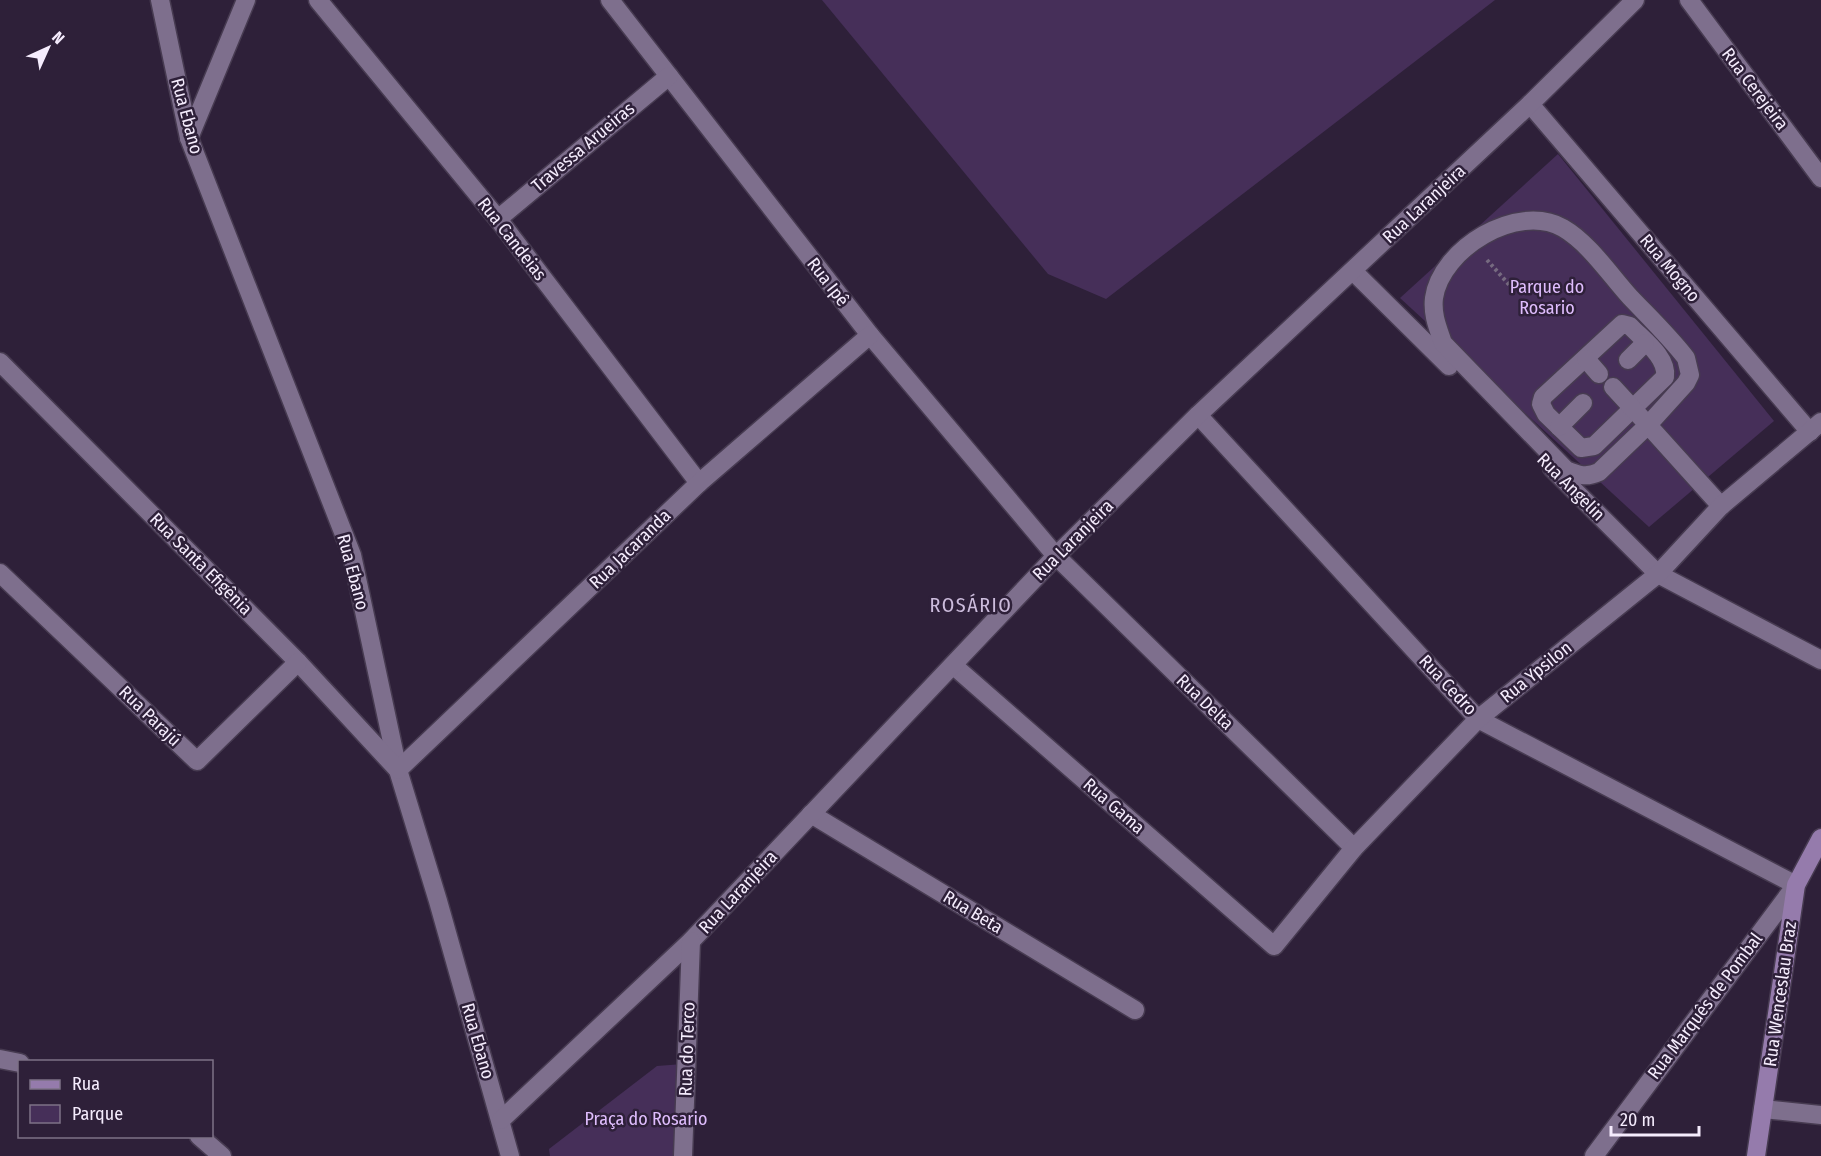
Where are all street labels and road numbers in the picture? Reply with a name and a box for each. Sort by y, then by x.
street label: Rua Cerejeira [1717,44,1793,135]
street label: Rua Ebano [166,76,208,156]
street label: Travessa Arueiras [527,97,639,196]
street label: Rua Laranjeira [1378,160,1470,248]
street label: Rua Candeias [473,193,551,285]
street label: Rua Mogno [1635,230,1705,306]
street label: Rua Ipê [802,253,854,311]
street label: Rua Angelin [1532,448,1610,526]
street label: Rua Laranjeira [1028,495,1118,585]
street label: Rua Jacaranda [585,505,675,593]
street label: Rua Santa Efigênia [145,508,257,620]
street label: Rua Ebano [332,532,374,612]
street label: Rua Ypsilon [1496,636,1576,708]
street label: Rua Cedro [1414,650,1482,720]
street label: Rua Delta [1172,669,1238,735]
street label: Rua Parajú [114,681,186,751]
street label: Rua Gama [1079,773,1149,839]
street label: Rua Laranjeira [694,846,782,938]
street label: Rua Beta [939,886,1007,938]
street label: Rua Wenceslau Braz [1759,920,1801,1068]
street label: Rua Marquês de Pombal [1643,928,1767,1083]
street label: Rua Ebano [457,1001,499,1081]
street label: Rua do Terco [674,1001,700,1097]

